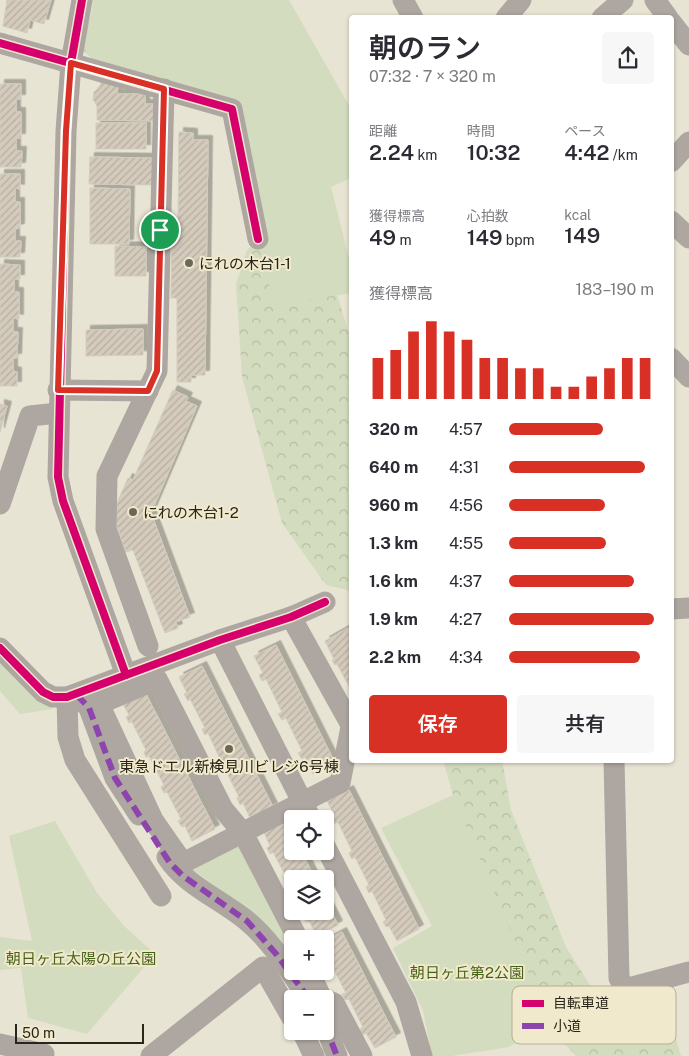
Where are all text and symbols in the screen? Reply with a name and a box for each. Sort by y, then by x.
text: 朝のラン [369,31,481,64]
button: share [602,32,654,84]
text: 07:32 · 7 × 320 m [369,67,496,86]
text: 距離 [369,123,397,139]
text: 時間 [467,123,495,139]
text: ペース [564,123,606,139]
text: 2.24 [369,140,414,165]
text: 10:32 [467,140,521,165]
text: 4:42 [564,140,609,165]
text: km [414,147,437,163]
text: /km [609,147,638,163]
text: kcal [564,207,591,223]
text: 獲得標高 [369,208,425,224]
text: 心拍数 [467,208,509,224]
pin [139,209,181,251]
icon: arrive [146,216,174,244]
text: 149 [564,223,600,248]
text: 49 [369,225,396,250]
text: 149 [467,225,502,250]
text: m [396,232,412,248]
text: bpm [502,232,535,248]
place label: にれの木台1-1 [199,255,291,272]
marker: にれの木台1-1 [183,257,195,269]
text: 183–190 m [576,280,654,299]
text: 獲得標高 [369,284,433,303]
text: 320 m [369,420,418,439]
text: 4:57 [449,420,483,439]
text: 640 m [369,458,418,477]
text: 4:31 [449,458,479,477]
text: 960 m [369,496,418,515]
text: 4:56 [449,496,483,515]
place label: にれの木台1-2 [143,504,239,521]
marker: にれの木台1-2 [127,506,139,518]
text: 1.3 km [369,534,418,553]
text: 4:55 [449,534,483,553]
text: 1.6 km [369,572,418,591]
text: 4:37 [449,572,482,591]
text: 1.9 km [369,610,418,629]
text: 4:27 [449,610,482,629]
text: 2.2 km [369,648,421,667]
text: 4:34 [449,648,483,667]
button: 保存 [369,695,507,753]
button: 共有 [517,695,654,753]
marker: 東急ドエル新検見川ビレジ6号棟 [223,743,235,755]
place label: 東急ドエル新検見川ビレジ6号棟 [119,758,339,775]
map controls [284,810,334,1040]
button: locate [284,810,334,860]
button: layers [284,870,334,920]
button: + [284,930,334,980]
park label: 朝日ヶ丘太陽の丘公園 [6,950,156,967]
park label: 朝日ヶ丘第2公園 [410,964,524,981]
legend [512,986,676,1044]
button: − [284,990,334,1040]
text: 自転車道 [553,995,609,1011]
text: 小道 [553,1018,581,1034]
scale bar [15,1021,144,1044]
text: 50 m [22,1025,55,1041]

